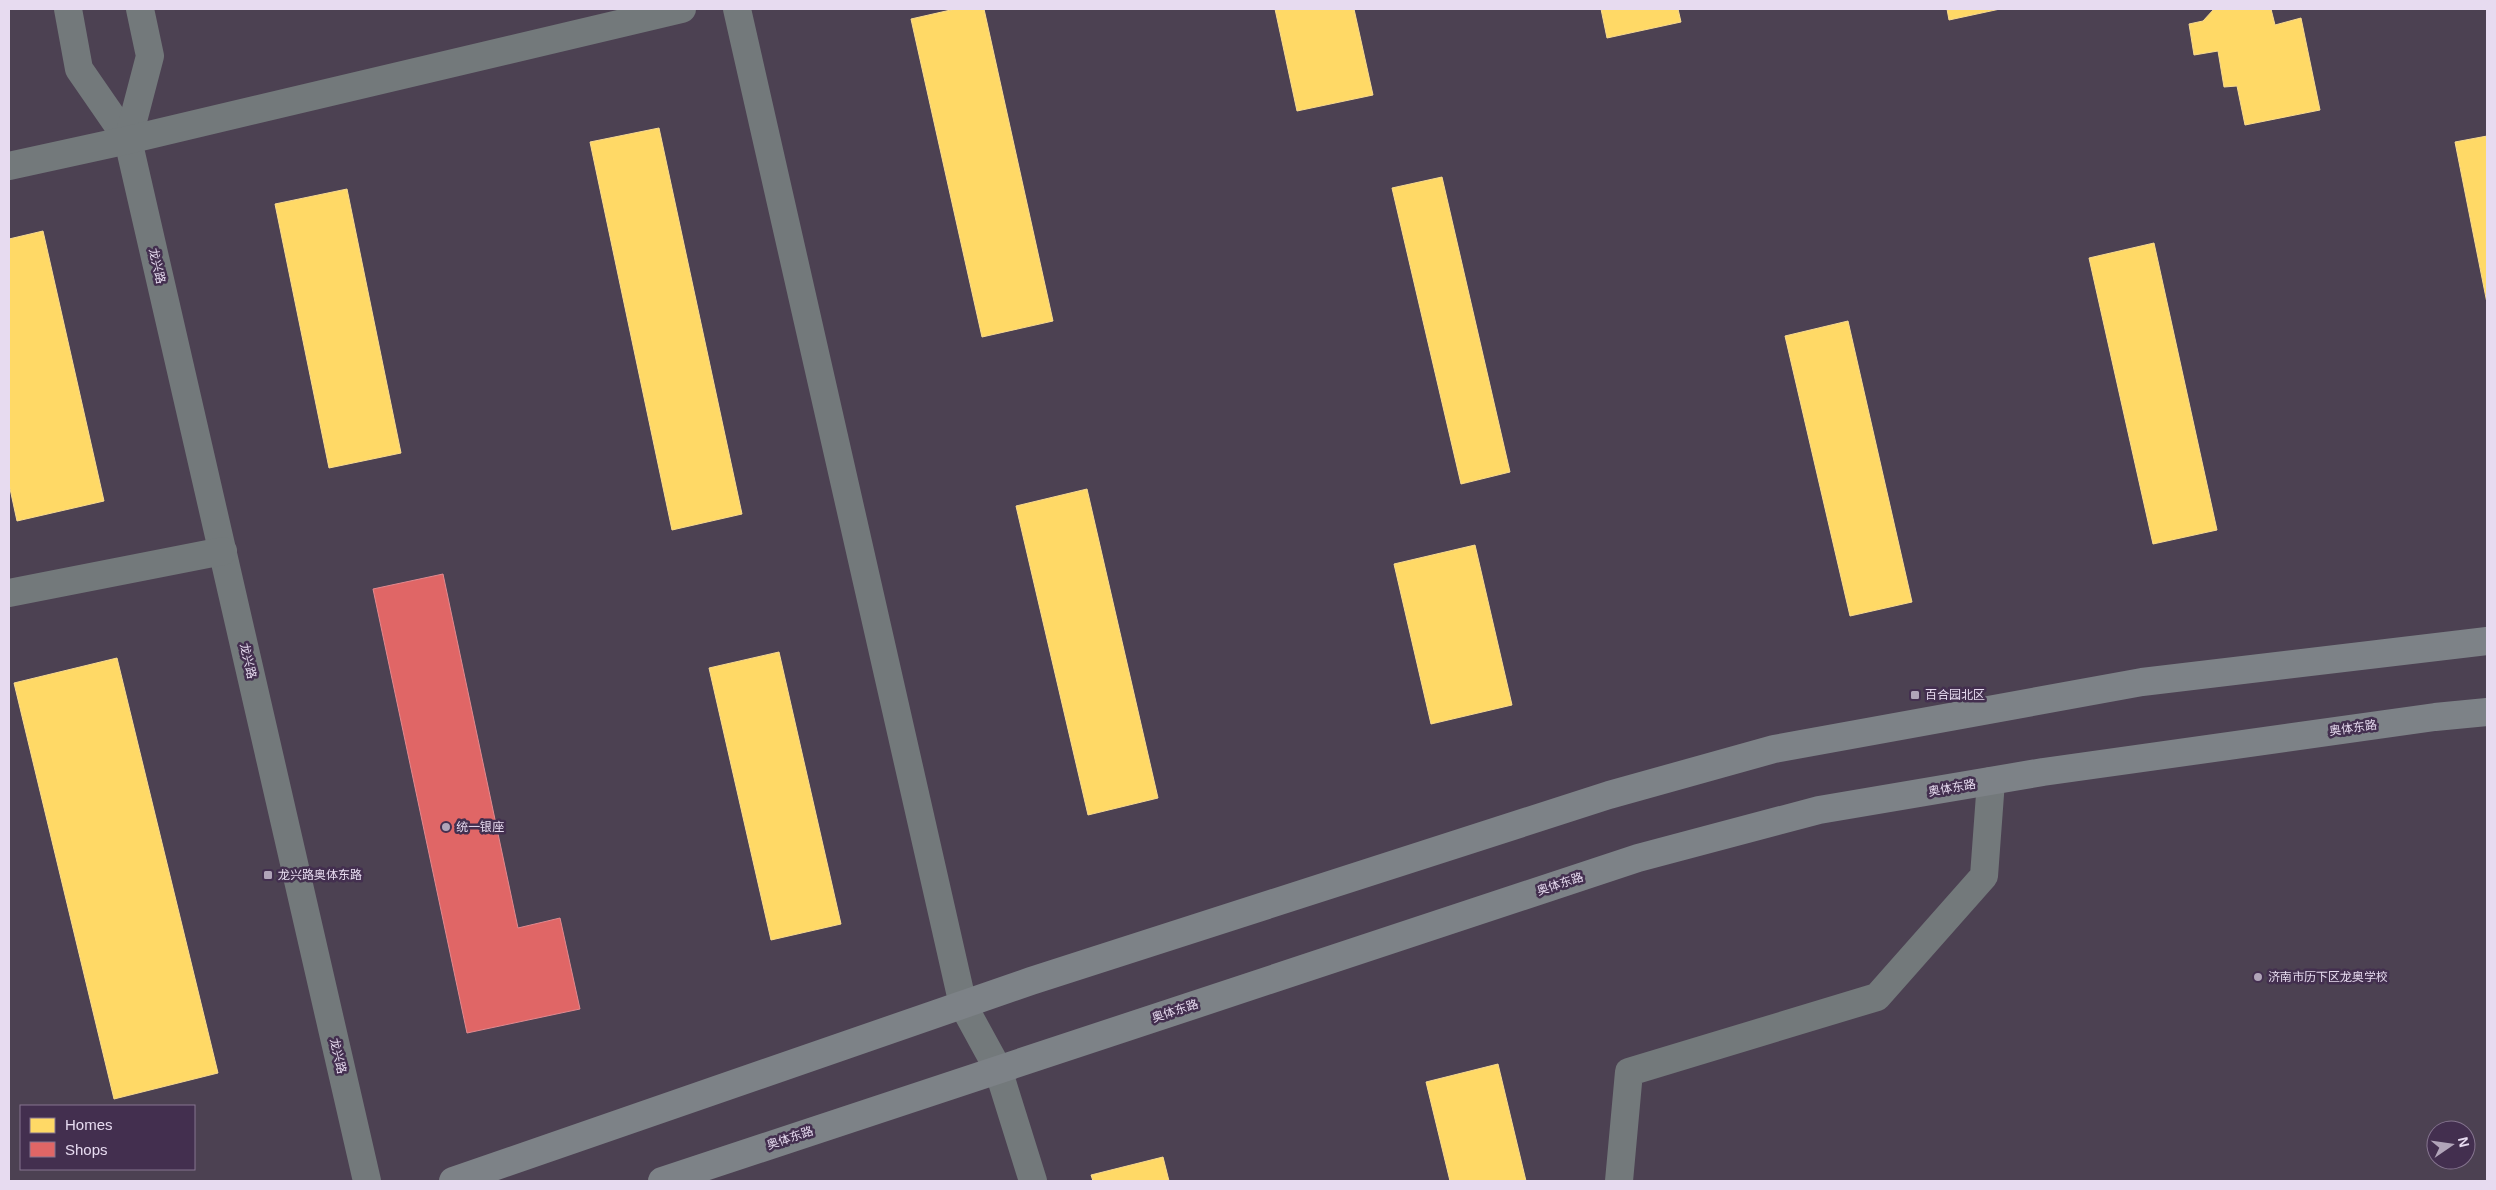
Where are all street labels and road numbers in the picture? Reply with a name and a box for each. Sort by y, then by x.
street label: 龙兴路 [146,247,168,285]
street label: 龙兴路 [237,642,259,680]
street label: 奥体东路 [2328,718,2378,738]
street label: 奥体东路 [1927,777,1977,799]
street label: 奥体东路 [1535,870,1585,898]
street label: 奥体东路 [1150,997,1200,1025]
street label: 龙兴路 [327,1037,349,1075]
street label: 奥体东路 [765,1124,815,1152]

